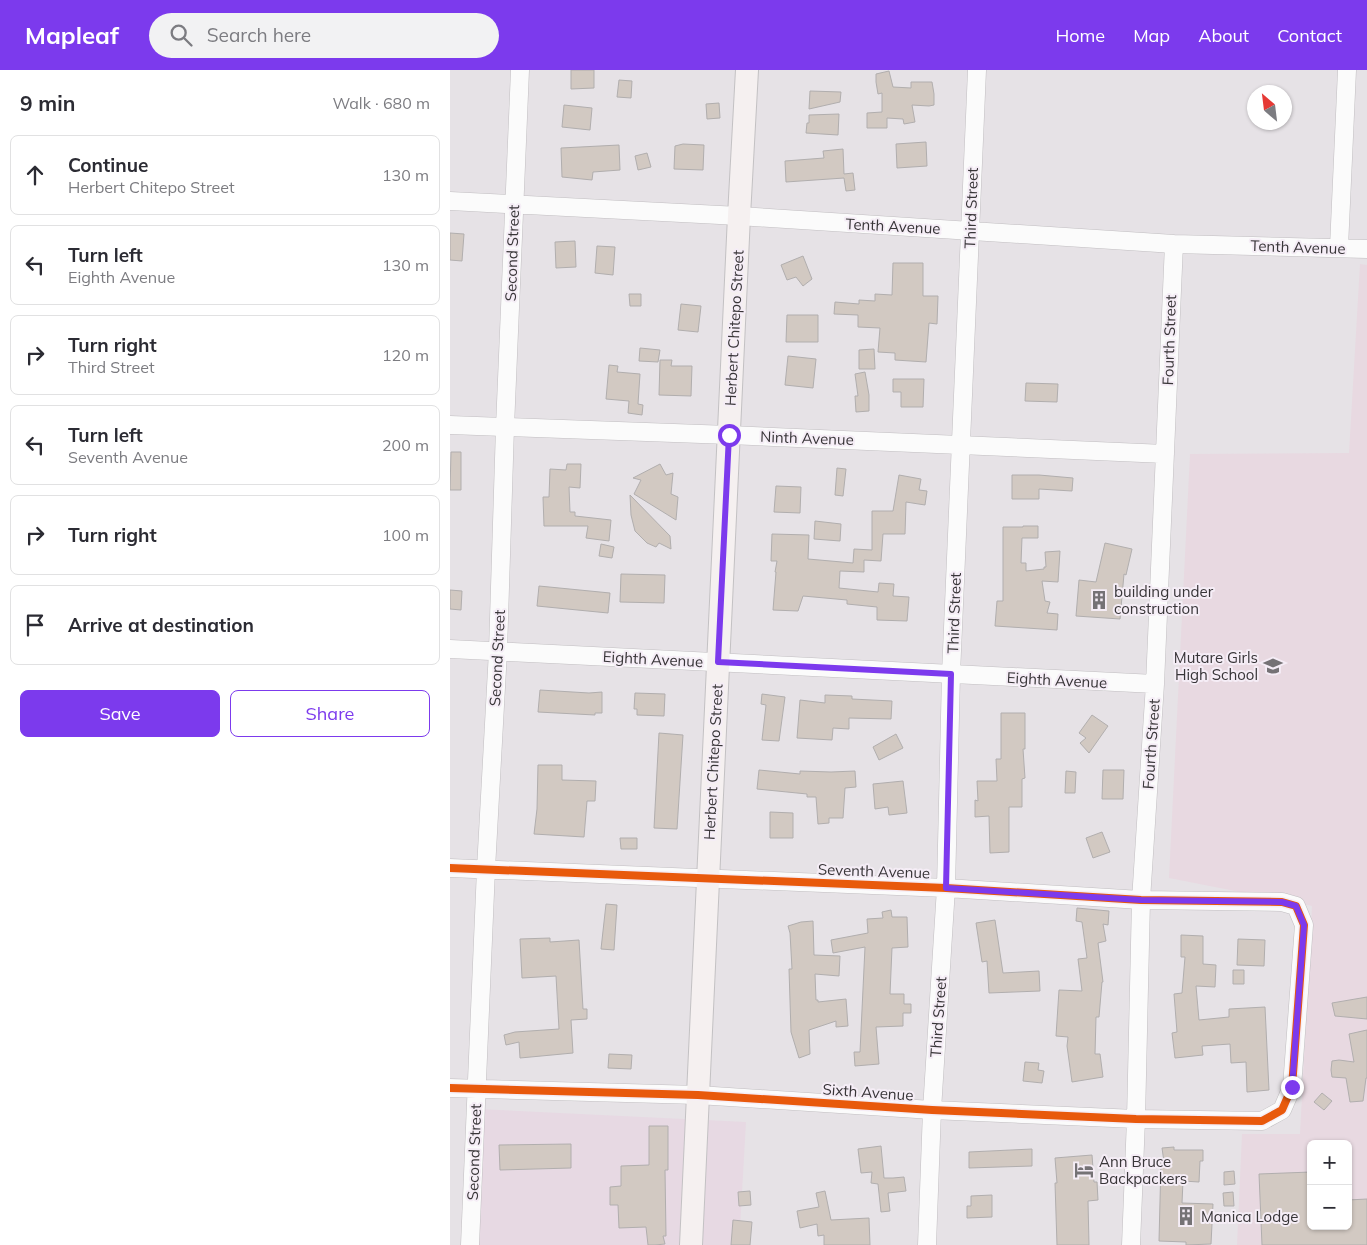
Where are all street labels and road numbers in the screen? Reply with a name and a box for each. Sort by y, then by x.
street label: Third Street [960,167,982,249]
street label: Second Street [501,204,523,302]
street label: Tenth Avenue [845,214,941,238]
street label: Tenth Avenue [1250,236,1346,258]
street label: Herbert Chitepo Street [720,250,748,406]
street label: Fourth Street [1158,294,1180,386]
street label: Ninth Avenue [760,427,854,449]
street label: Third Street [943,572,965,654]
street label: Second Street [485,609,509,707]
street label: Eighth Avenue [602,647,704,671]
street label: Eighth Avenue [1006,668,1108,692]
street label: Herbert Chitepo Street [699,684,727,840]
street label: Fourth Street [1138,698,1164,790]
street label: Seventh Avenue [817,860,931,882]
street label: Third Street [926,976,950,1058]
street label: Sixth Avenue [822,1079,914,1105]
street label: Second Street [463,1103,485,1201]

